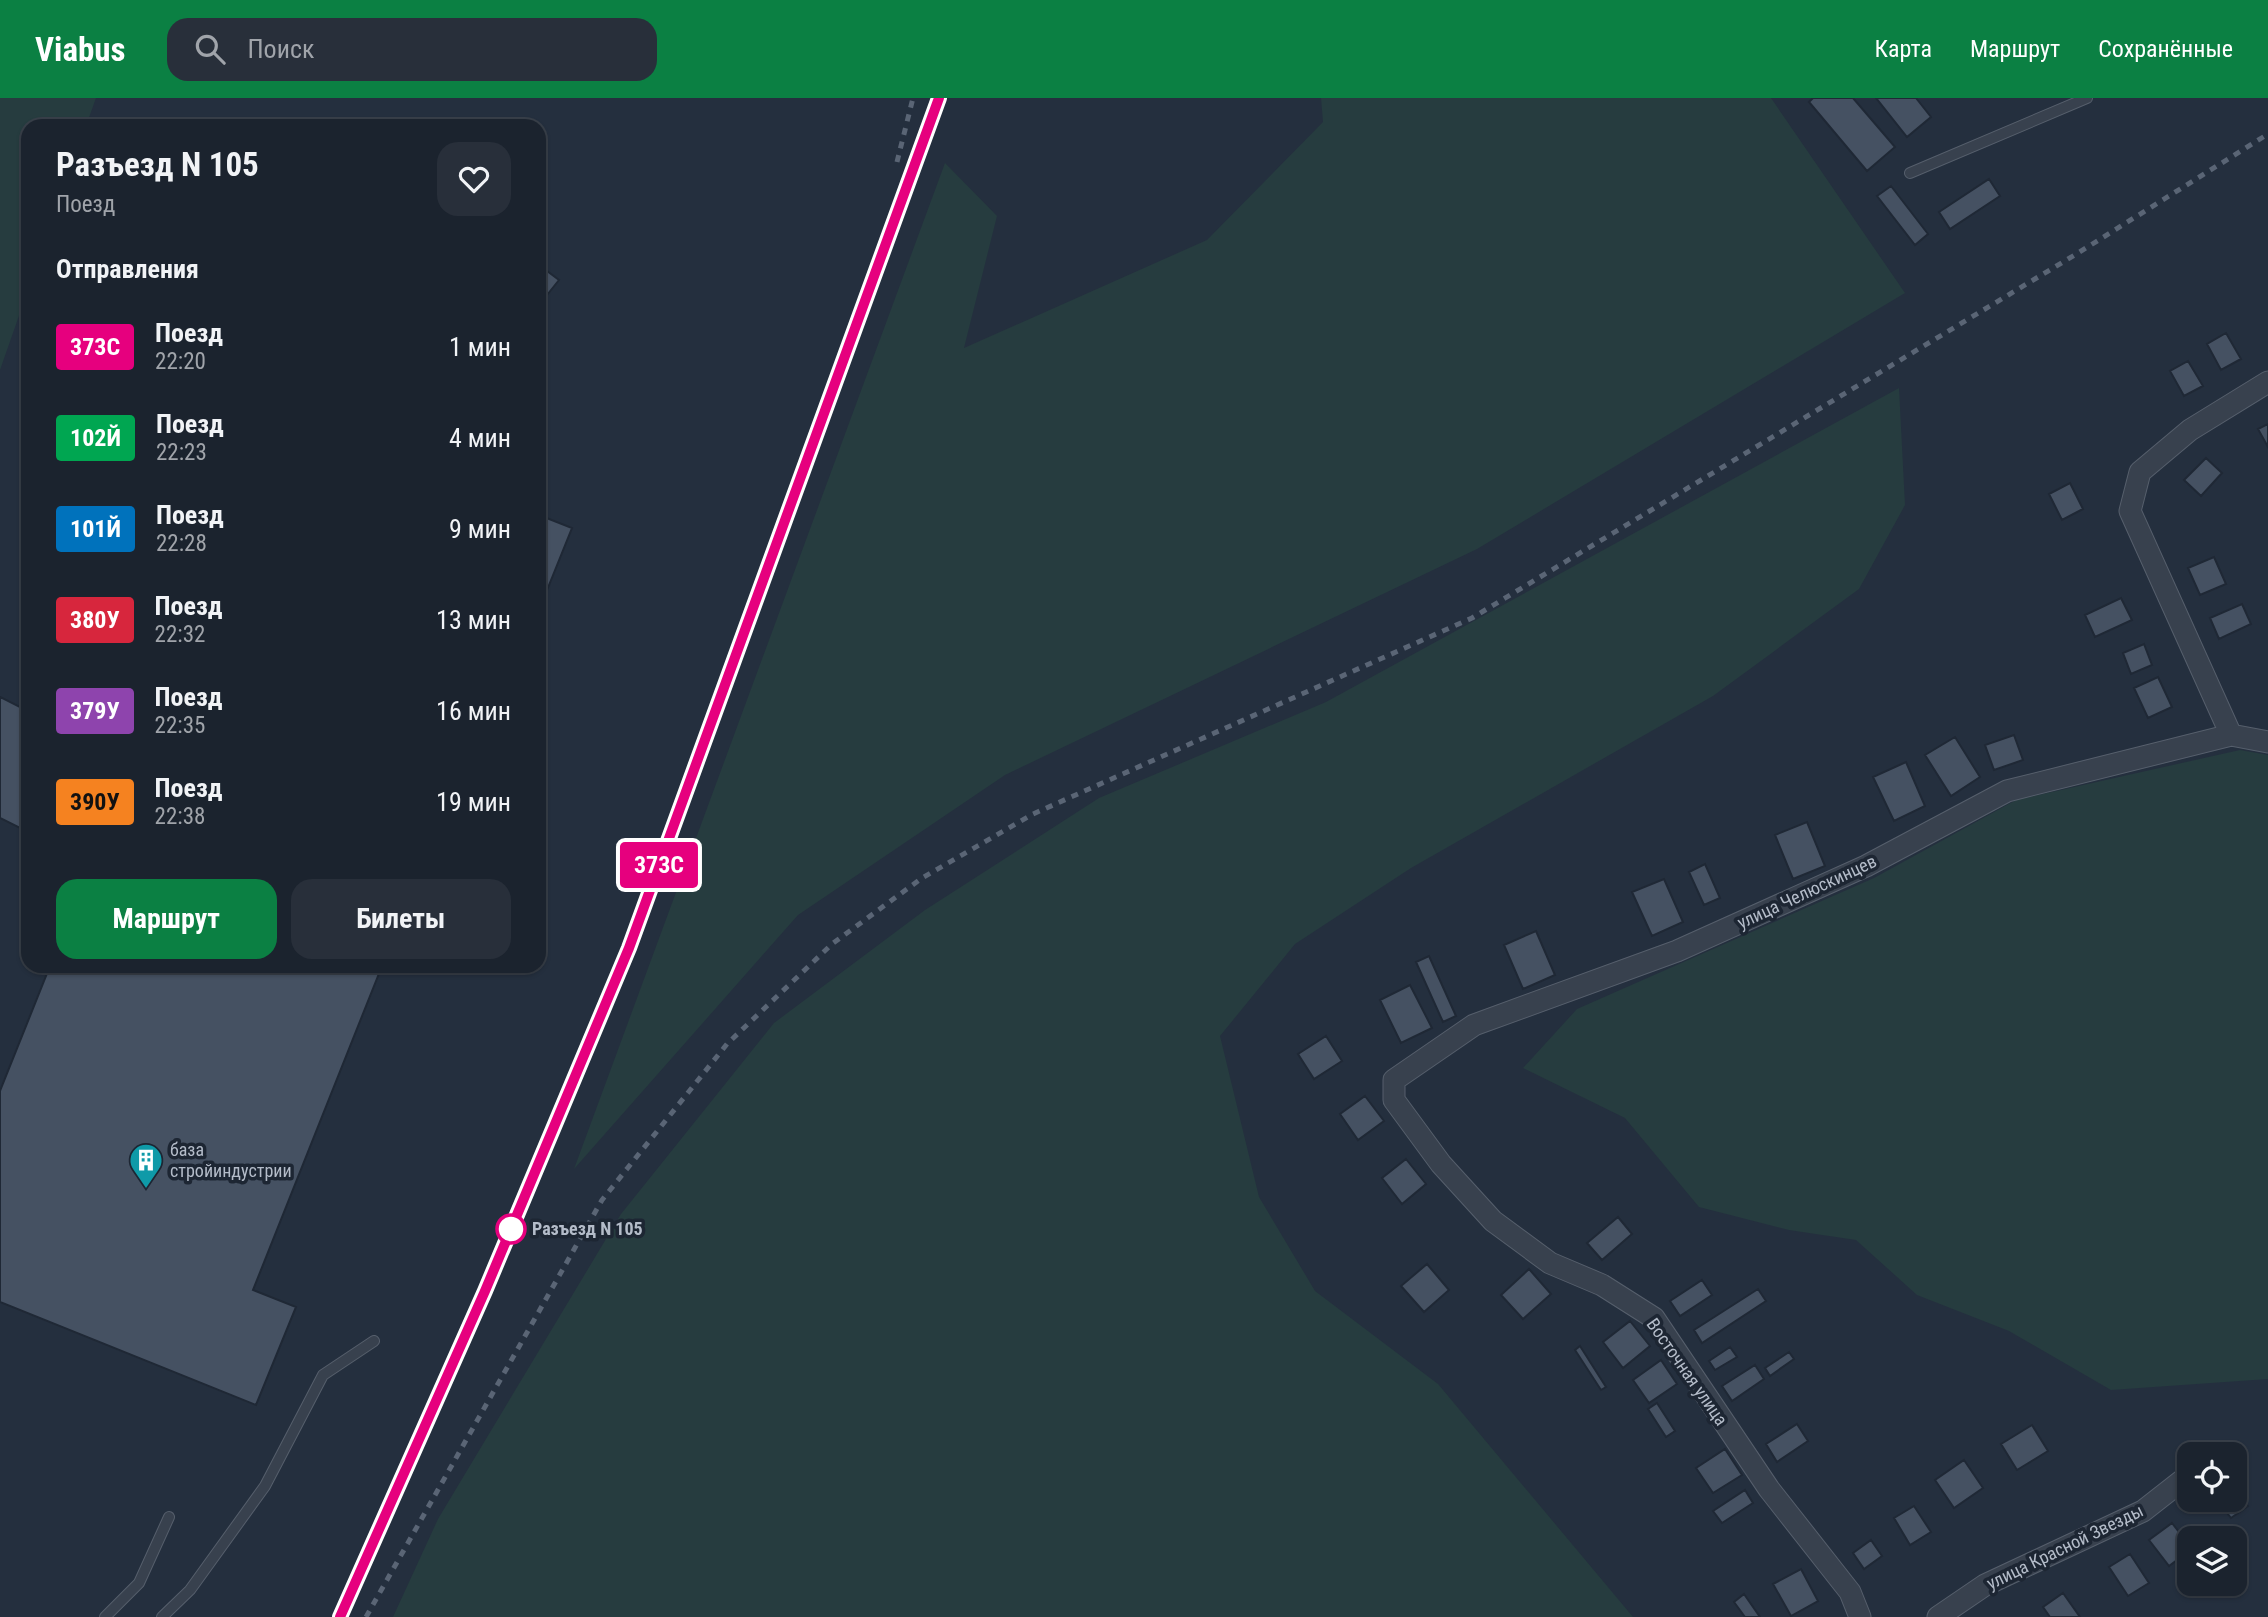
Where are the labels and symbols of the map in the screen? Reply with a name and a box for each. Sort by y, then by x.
line badge: 373C [610,842,708,888]
street label: улица Челюскинцев [1734,850,1880,933]
place label: база стройиндустрии [170,1139,292,1181]
building icon: база стройиндустрии [127,1141,165,1190]
marker: Разъезд N 105 [496,1214,526,1244]
place label: Разъезд N 105 [532,1218,643,1239]
street label: Восточная улица [1643,1314,1732,1429]
street label: улица Красной Звезды [1983,1499,2147,1594]

